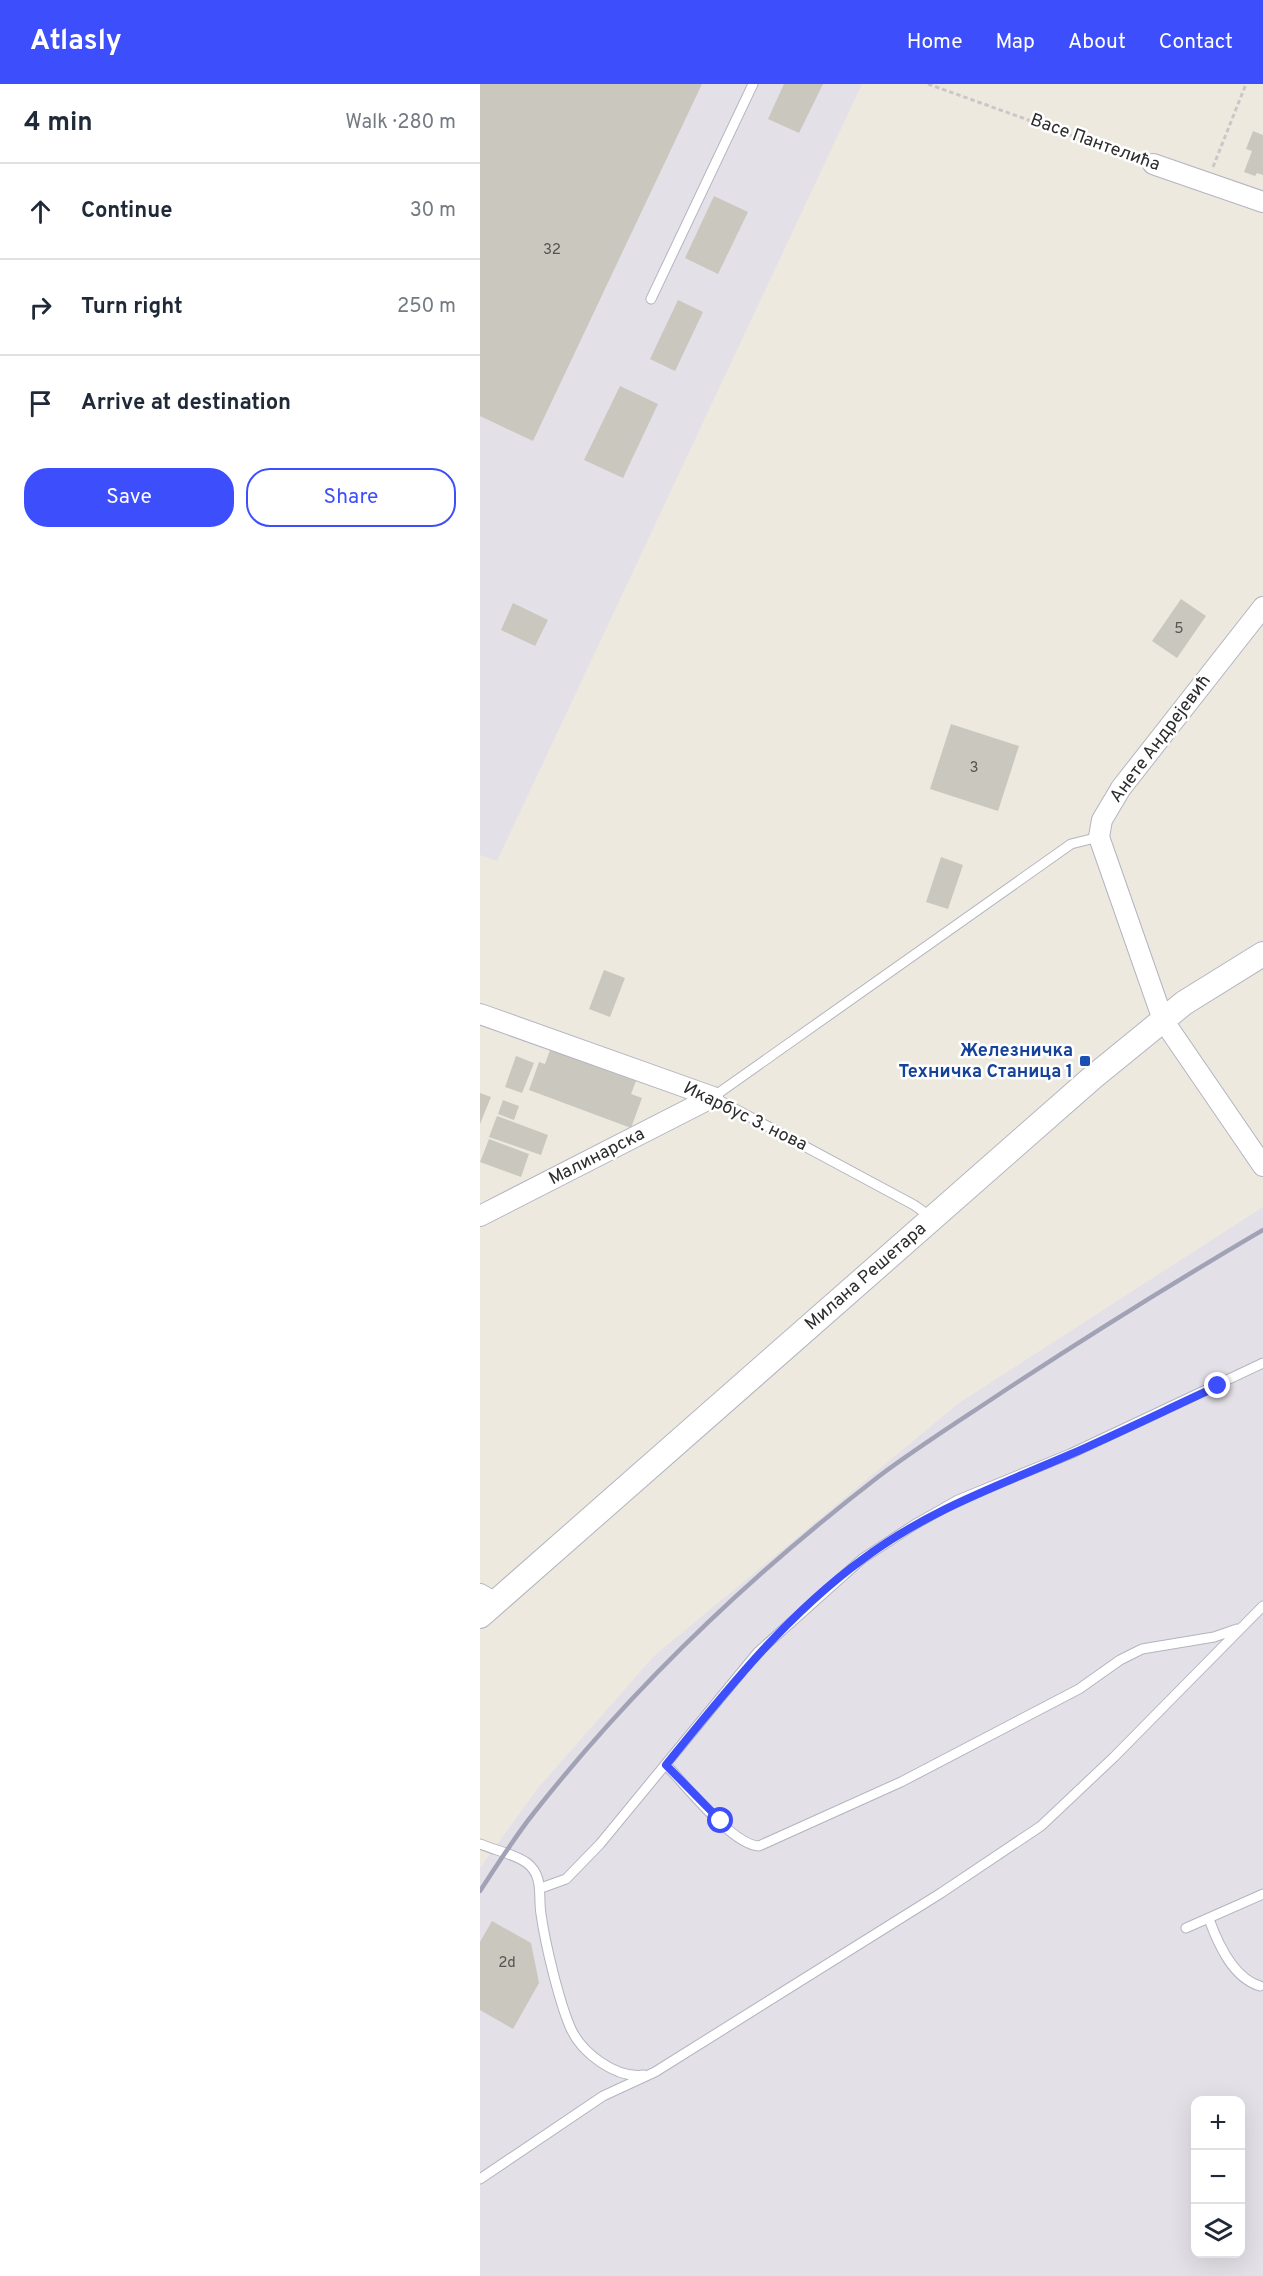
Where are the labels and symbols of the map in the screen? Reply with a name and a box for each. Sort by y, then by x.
street label: Васе Пантелића [1027,109,1163,177]
house number: 32 [543,241,561,260]
house number: 5 [1174,620,1184,639]
street label: Анете Андрејевић [1105,670,1217,808]
house number: 3 [969,759,979,778]
place label: Железничка Техничка Станица 1 [898,1040,1073,1084]
marker: Железничка Техничка Станица 1 [1078,1054,1092,1068]
street label: Икарбус 3. нова [679,1077,811,1157]
street label: Малинарска [545,1123,649,1191]
street label: Милана Решетара [801,1218,931,1336]
route end [1204,1372,1230,1398]
route start [707,1807,733,1833]
house number: 2d [498,1954,516,1973]

